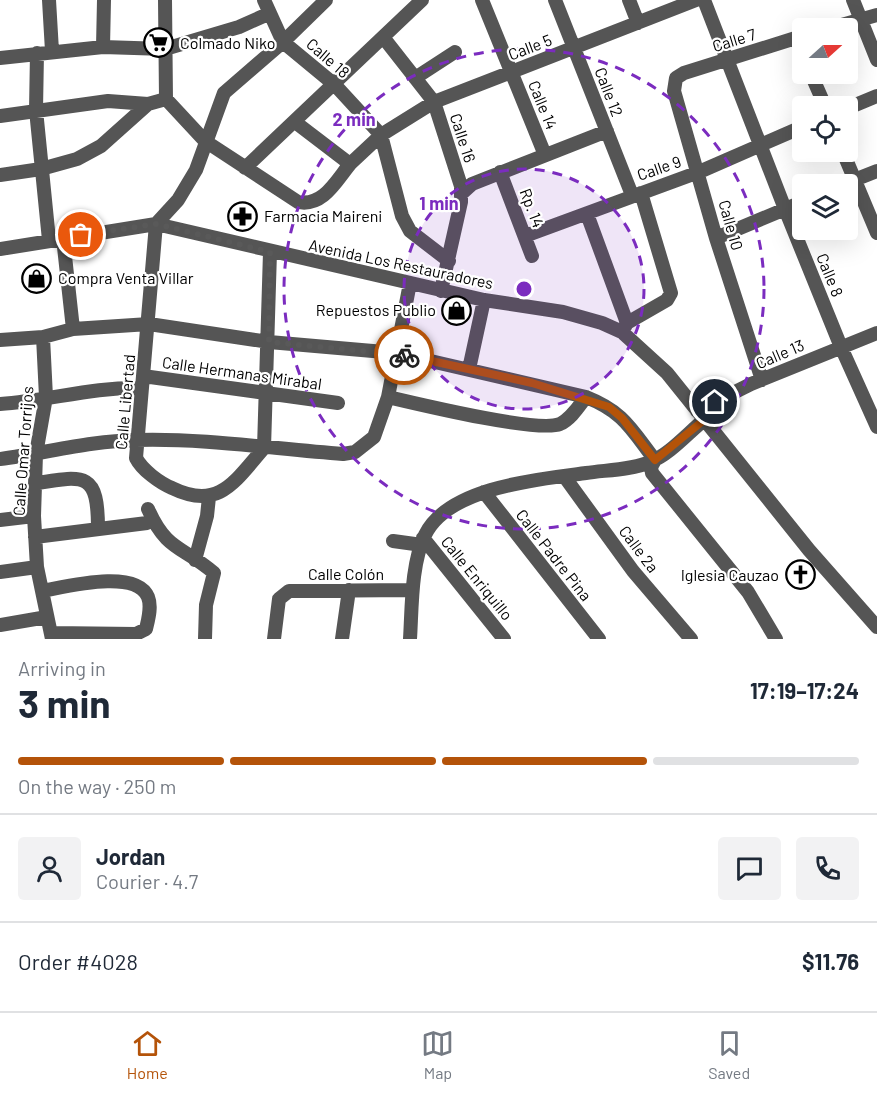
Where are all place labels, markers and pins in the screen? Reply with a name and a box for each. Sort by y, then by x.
supermarket icon: Colmado Niko [143,27,175,59]
place label: Colmado Niko [180,33,276,52]
pharmacy icon: Farmacia Maireni [227,200,259,232]
place label: Farmacia Maireni [264,206,382,225]
pin [55,209,106,260]
shop icon: Compra Venta Villar [21,262,53,294]
place label: Compra Venta Villar [58,268,194,287]
centre of rings [514,279,534,299]
shop icon: Repuestos Publio [441,294,473,326]
place label: Repuestos Publio [316,300,436,319]
pin [689,376,740,427]
church icon: Iglesia Cauzao [784,559,816,591]
place label: Iglesia Cauzao [681,565,779,584]

